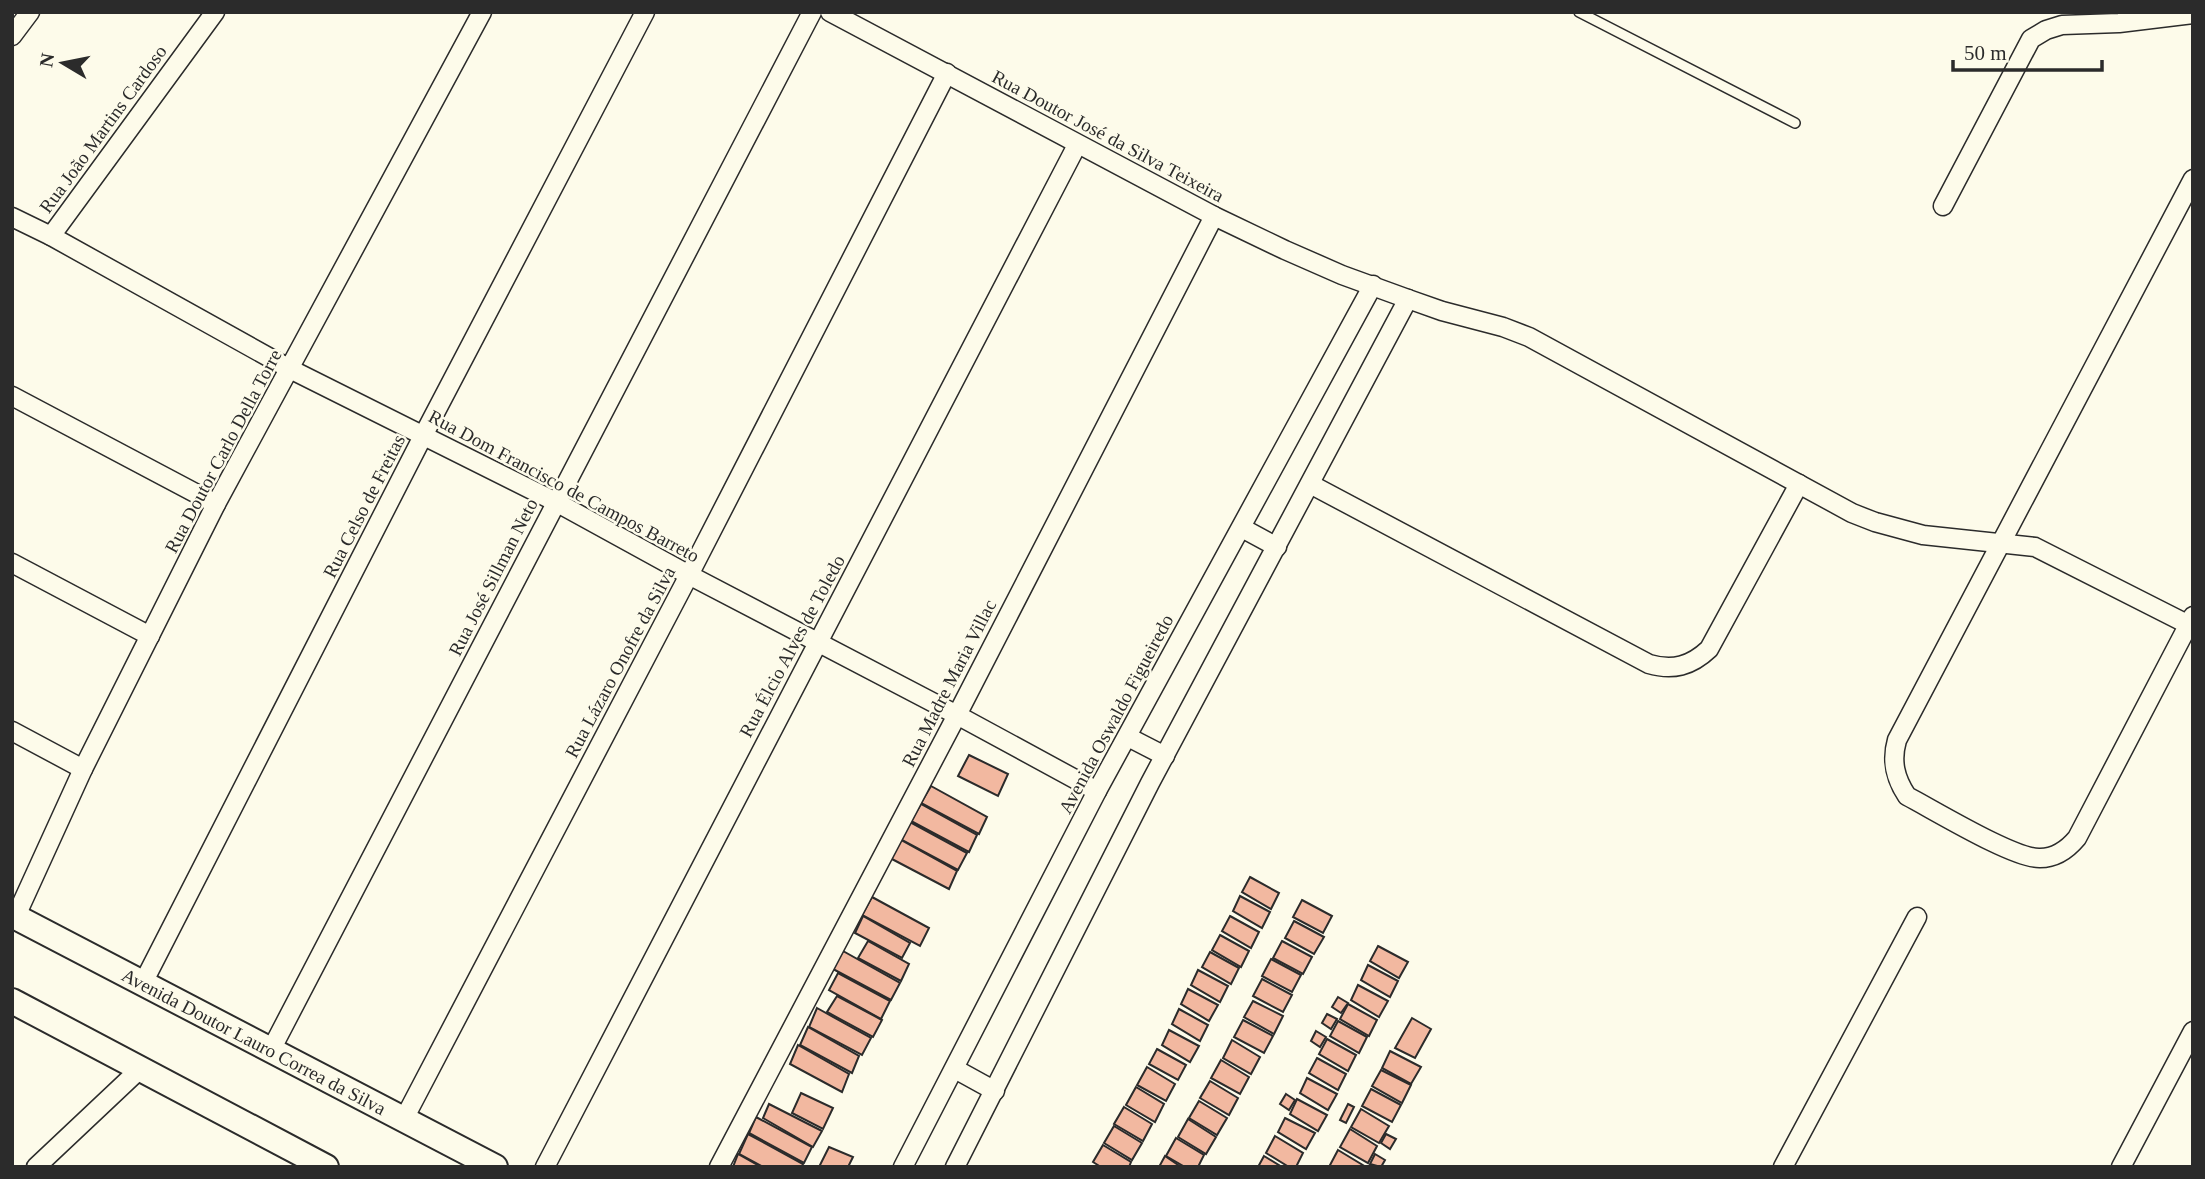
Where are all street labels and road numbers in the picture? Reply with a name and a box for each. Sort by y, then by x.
street label: Rua João Martins Cardoso [35,41,171,217]
street label: Rua Doutor José da Silva Teixeira [989,66,1228,206]
street label: Rua Doutor Carlo Della Torre [160,346,286,556]
street label: Rua Dom Francisco de Campos Barreto [425,406,703,566]
street label: Rua Celso de Freitas [319,431,409,581]
street label: Rua José Sillman Neto [444,495,542,659]
street label: Rua Élcio Alves de Toledo [735,551,849,741]
street label: Rua Lázaro Onofre da Silva [561,562,680,761]
street label: Rua Madre Maria Villac [898,596,1000,770]
street label: Avenida Oswaldo Figueiredo [1055,611,1177,817]
street label: Avenida Doutor Lauro Correa da Silva [119,964,390,1119]

